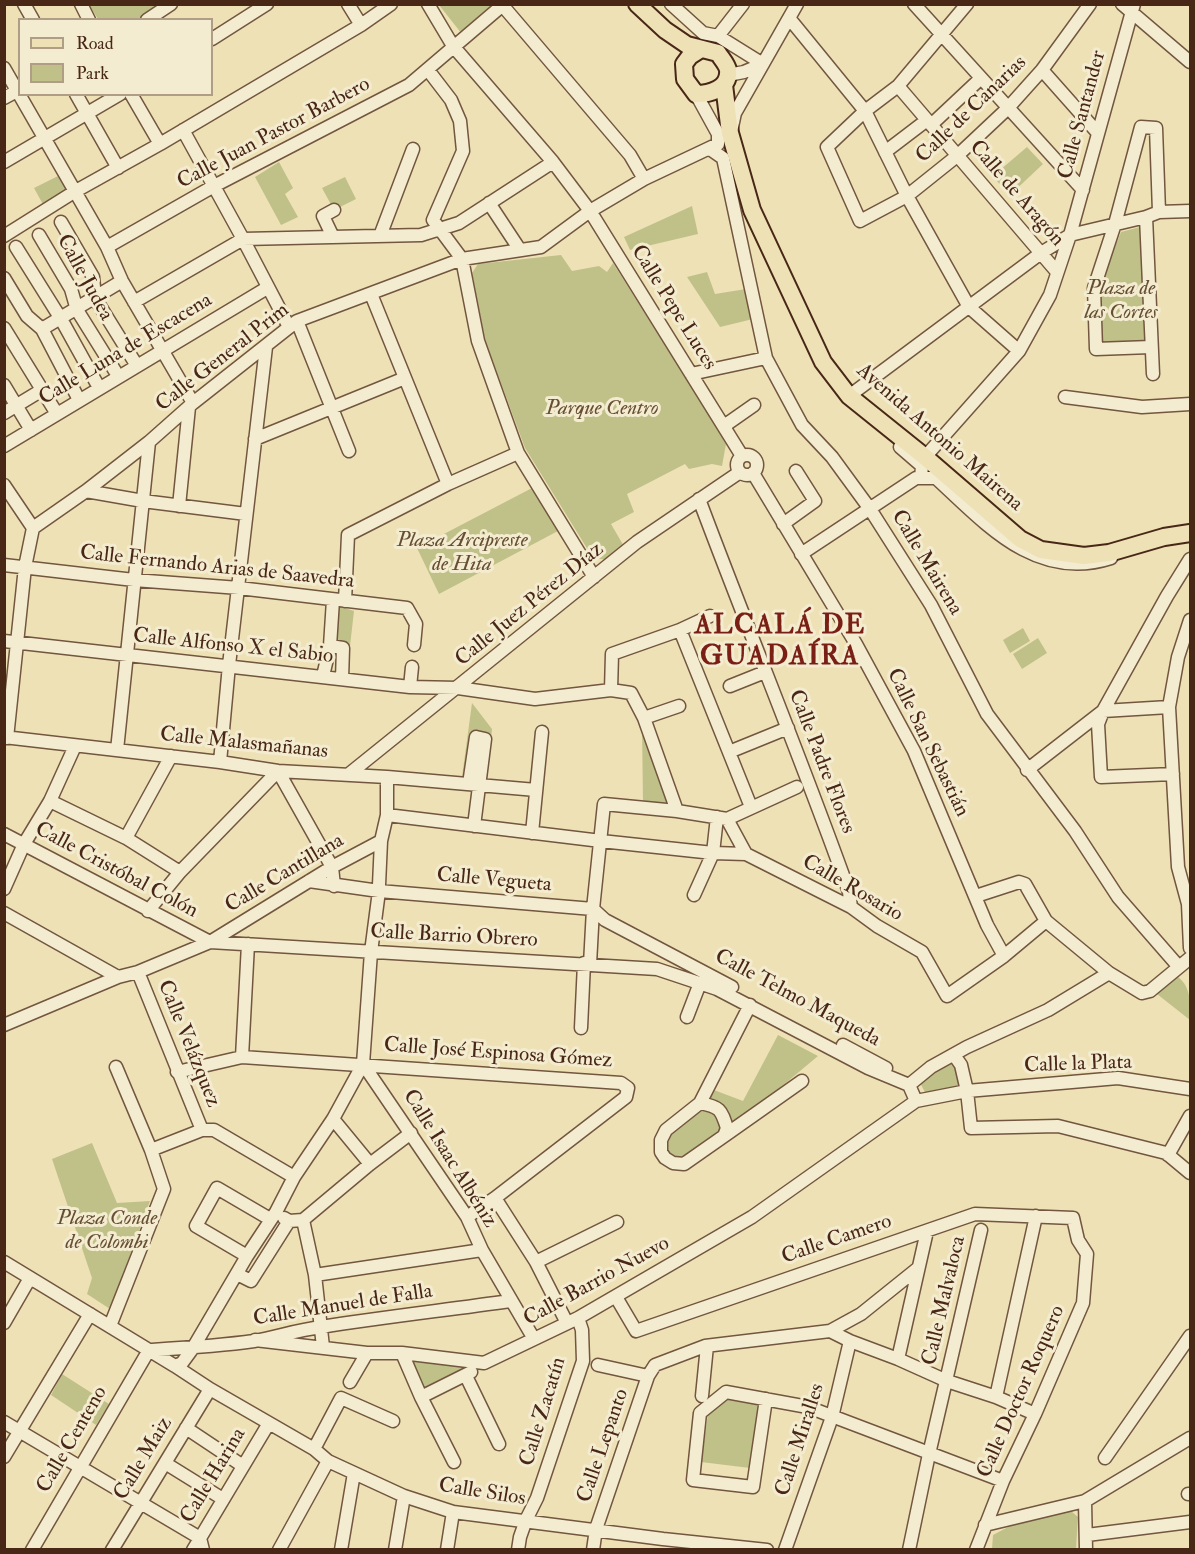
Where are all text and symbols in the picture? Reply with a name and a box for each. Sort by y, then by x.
legend [18,18,213,96]
text: Road [76,32,114,55]
street label: Calle Santander [1054,48,1112,182]
street label: Calle de Canarias [911,51,1033,169]
text: Park [76,62,109,85]
street label: Calle Juan Pastor Barbero [173,73,375,195]
street label: Calle de Aragón [963,136,1069,252]
street label: Calle Judea [50,231,118,325]
street label: Calle Pepe Luces [625,241,721,375]
park label: Plaza de las Cortes [1084,276,1158,326]
street label: Calle Luna de Escacena [35,288,217,412]
street label: Calle General Prim [151,298,295,418]
street label: Avenida Antonio Mairena [851,359,1027,517]
park label: Parque Centro [546,396,658,422]
street label: Calle Mairena [885,506,967,620]
park label: Plaza Arcipreste de Hita [396,528,528,578]
street label: Calle Juez Pérez Díaz [451,538,609,672]
street label: Calle Fernando Arias de Saavedra [79,541,355,595]
district label: ALCALÁ DE GUADAÍRA [694,611,866,674]
street label: Calle Alfonso X el Sabio [132,624,334,670]
street label: Calle San Sebastián [880,665,974,821]
street label: Calle Padre Flores [782,687,860,837]
street label: Calle Malasmañanas [159,723,329,765]
street label: Calle Cristóbal Colón [30,817,202,925]
street label: Calle Cantillana [221,829,349,919]
street label: Calle Rosario [797,850,907,928]
street label: Calle Vegueta [435,863,553,899]
street label: Calle Barrio Obrero [370,920,538,954]
street label: Calle Telmo Maqueda [710,945,884,1053]
street label: Calle Velázquez [151,977,225,1111]
street label: Calle José Espinosa Gómez [383,1033,613,1075]
street label: Calle la Plata [1024,1051,1132,1079]
street label: Calle Isaac Albéniz [396,1085,502,1233]
park label: Plaza Conde de Colombi [57,1206,157,1256]
street label: Calle Camero [779,1209,895,1271]
street label: Calle Barrio Nuevo [520,1232,674,1332]
street label: Calle Malvaloca [918,1234,972,1368]
street label: Calle Manuel de Falla [252,1279,434,1333]
street label: Calle Doctor Roquero [973,1302,1071,1482]
street label: Calle Zacatín [516,1355,572,1469]
street label: Calle Miralles [771,1381,831,1499]
street label: Calle Centeno [32,1382,114,1498]
street label: Calle Lepanto [573,1386,635,1506]
street label: Calle Maiz [109,1413,179,1505]
street label: Calle Harina [176,1424,252,1528]
street label: Calle Silos [437,1474,527,1512]

